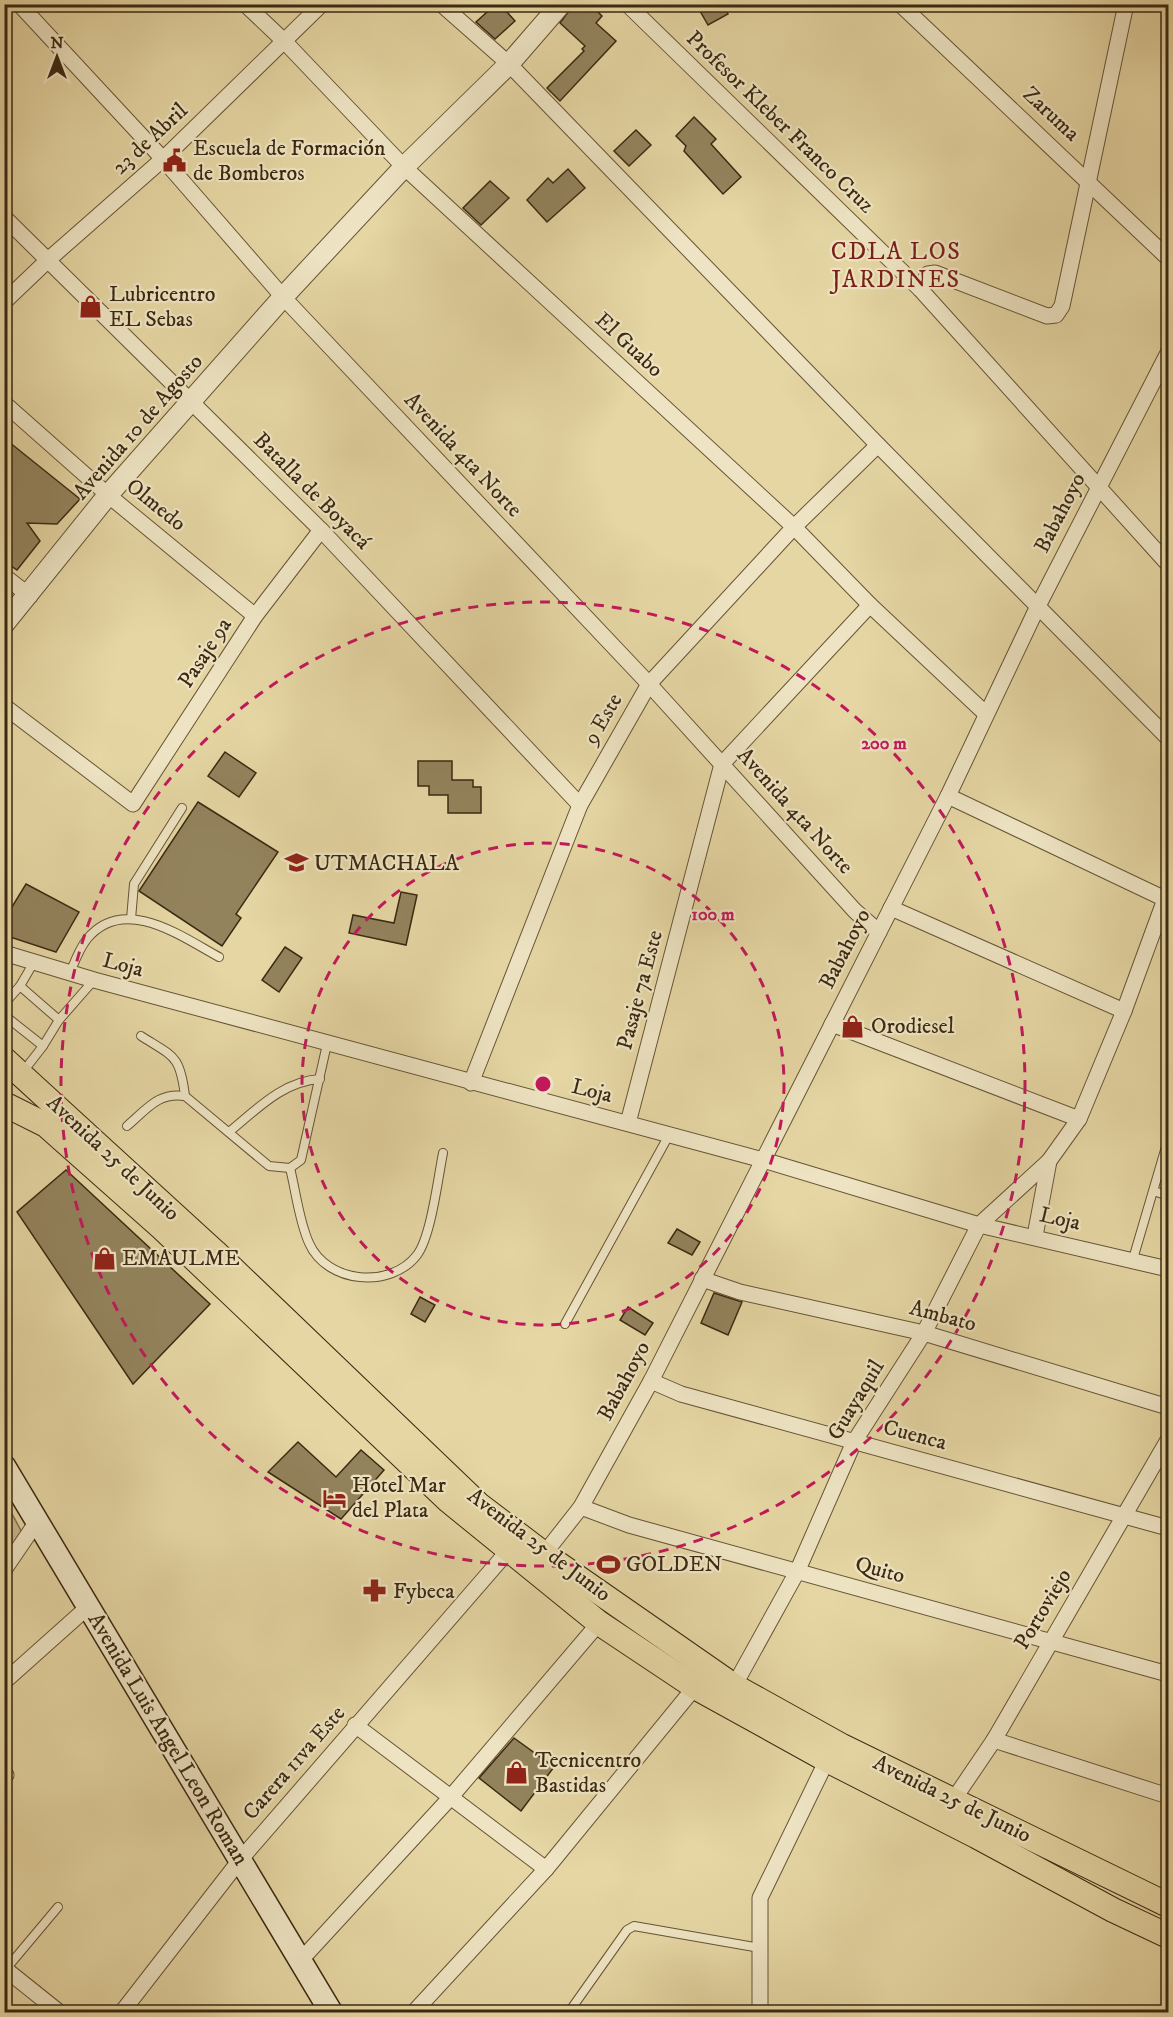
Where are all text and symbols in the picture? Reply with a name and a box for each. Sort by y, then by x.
street label: Profesor Kleber Franco Cruz [680,25,880,219]
north arrow [27,27,87,87]
text: N [50,33,64,53]
street label: Zaruma [1017,81,1086,148]
street label: 23 de Abril [107,97,194,181]
place label: Escuela de Formación de Bomberos [193,135,386,187]
public building icon: Escuela de Formación de Bomberos [162,148,188,174]
district label: CDLA LOS JARDINES [829,237,961,295]
place label: Lubricentro EL Sebas [109,281,215,333]
shop icon: Lubricentro EL Sebas [78,294,104,320]
street label: El Guabo [589,307,669,383]
street label: Avenida 10 de Agosto [67,349,209,505]
street label: Avenida 4ta Norte [398,387,528,523]
street label: Batalla de Boyacá [248,427,377,556]
street label: Babahoyo [1028,469,1092,557]
street label: Olmedo [121,473,191,537]
street label: Pasaje 9a [172,612,238,693]
street label: 9 Este [577,689,628,750]
text: 200 m [861,733,907,755]
street label: Avenida 4ta Norte [731,742,859,880]
school or university icon: UTMACHALA [283,850,309,876]
place label: UTMACHALA [314,850,460,877]
text: 100 m [691,904,735,926]
street label: Babahoyo [813,905,877,993]
street label: Pasaje 7a Este [611,927,669,1053]
street label: Loja [100,947,147,984]
shop icon: Orodiesel [840,1013,866,1039]
place label: Orodiesel [871,1013,955,1040]
street label: Loja [569,1073,616,1109]
centre of rings [533,1074,553,1094]
street label: Avenida 25 de Junio [41,1089,185,1227]
street label: Loja [1037,1201,1084,1237]
shop icon: EMAULME [91,1245,117,1271]
place label: EMAULME [122,1245,240,1272]
street label: Ambato [907,1294,979,1338]
street label: Babahoyo [592,1337,656,1425]
street label: Guayaquil [822,1355,891,1445]
street label: Cuenca [880,1414,950,1457]
place label: Hotel Mar del Plata [352,1472,447,1524]
street label: Avenida 25 de Junio [462,1482,616,1608]
hotel icon: Hotel Mar del Plata [321,1485,347,1511]
street label: Quito [852,1550,908,1590]
sports icon: GOLDEN [595,1551,621,1577]
place label: GOLDEN [626,1551,722,1578]
street label: Portoviejo [1008,1564,1078,1654]
pharmacy icon: Fybeca [362,1578,388,1604]
place label: Fybeca [393,1578,455,1605]
street label: Avenida Luis Angel Leon Roman [82,1608,254,1871]
street label: Carera 11va Este [237,1700,351,1826]
place label: Tecnicentro Bastidas [535,1747,641,1799]
street label: Avenida 25 de Junio [869,1749,1035,1849]
shop icon: Tecnicentro Bastidas [504,1760,530,1786]

